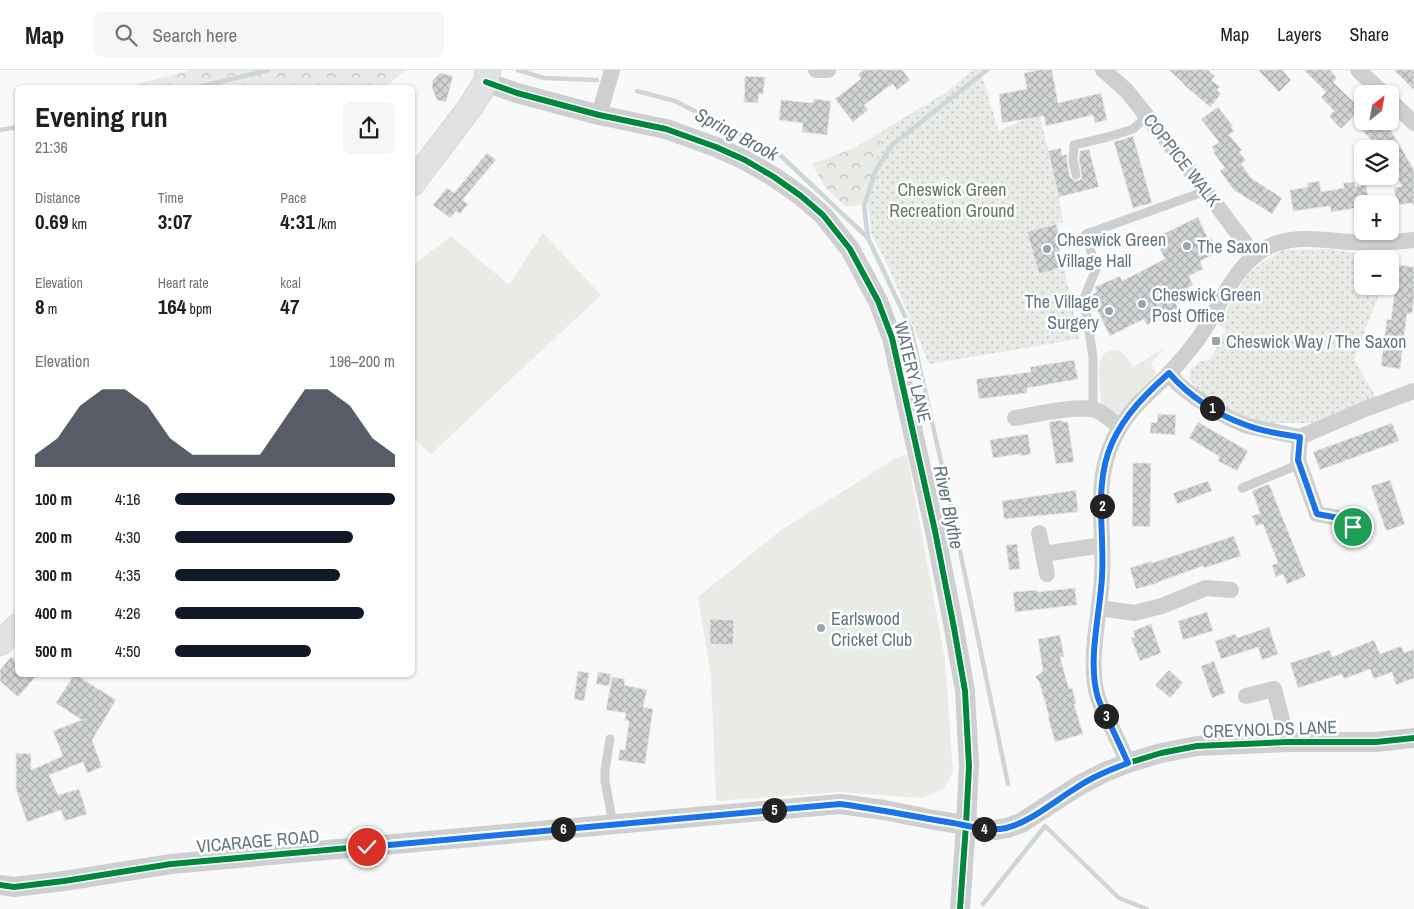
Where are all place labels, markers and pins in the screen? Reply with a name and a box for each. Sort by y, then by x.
place label: Cheswick Green Village Hall [1057,227,1166,273]
place label: The Saxon [1197,234,1268,259]
marker: The Saxon [1181,240,1193,252]
marker: Cheswick Green Village Hall [1041,243,1053,255]
place label: Cheswick Green Post Office [1152,282,1261,328]
place label: The Village Surgery [1025,289,1100,335]
marker: Cheswick Green Post Office [1136,298,1148,310]
marker: The Village Surgery [1103,305,1115,317]
place label: Cheswick Way / The Saxon [1226,329,1407,354]
marker: Cheswick Way / The Saxon [1210,335,1222,347]
pin: 1 [1200,396,1224,420]
pin: 2 [1090,494,1114,518]
pin [1332,506,1374,548]
place label: Earlswood Cricket Club [831,606,912,652]
marker: Earlswood Cricket Club [815,622,827,634]
pin: 3 [1094,704,1118,728]
pin: 5 [762,798,786,822]
pin: 6 [550,816,576,842]
pin: 4 [972,816,996,842]
pin [346,826,388,868]

